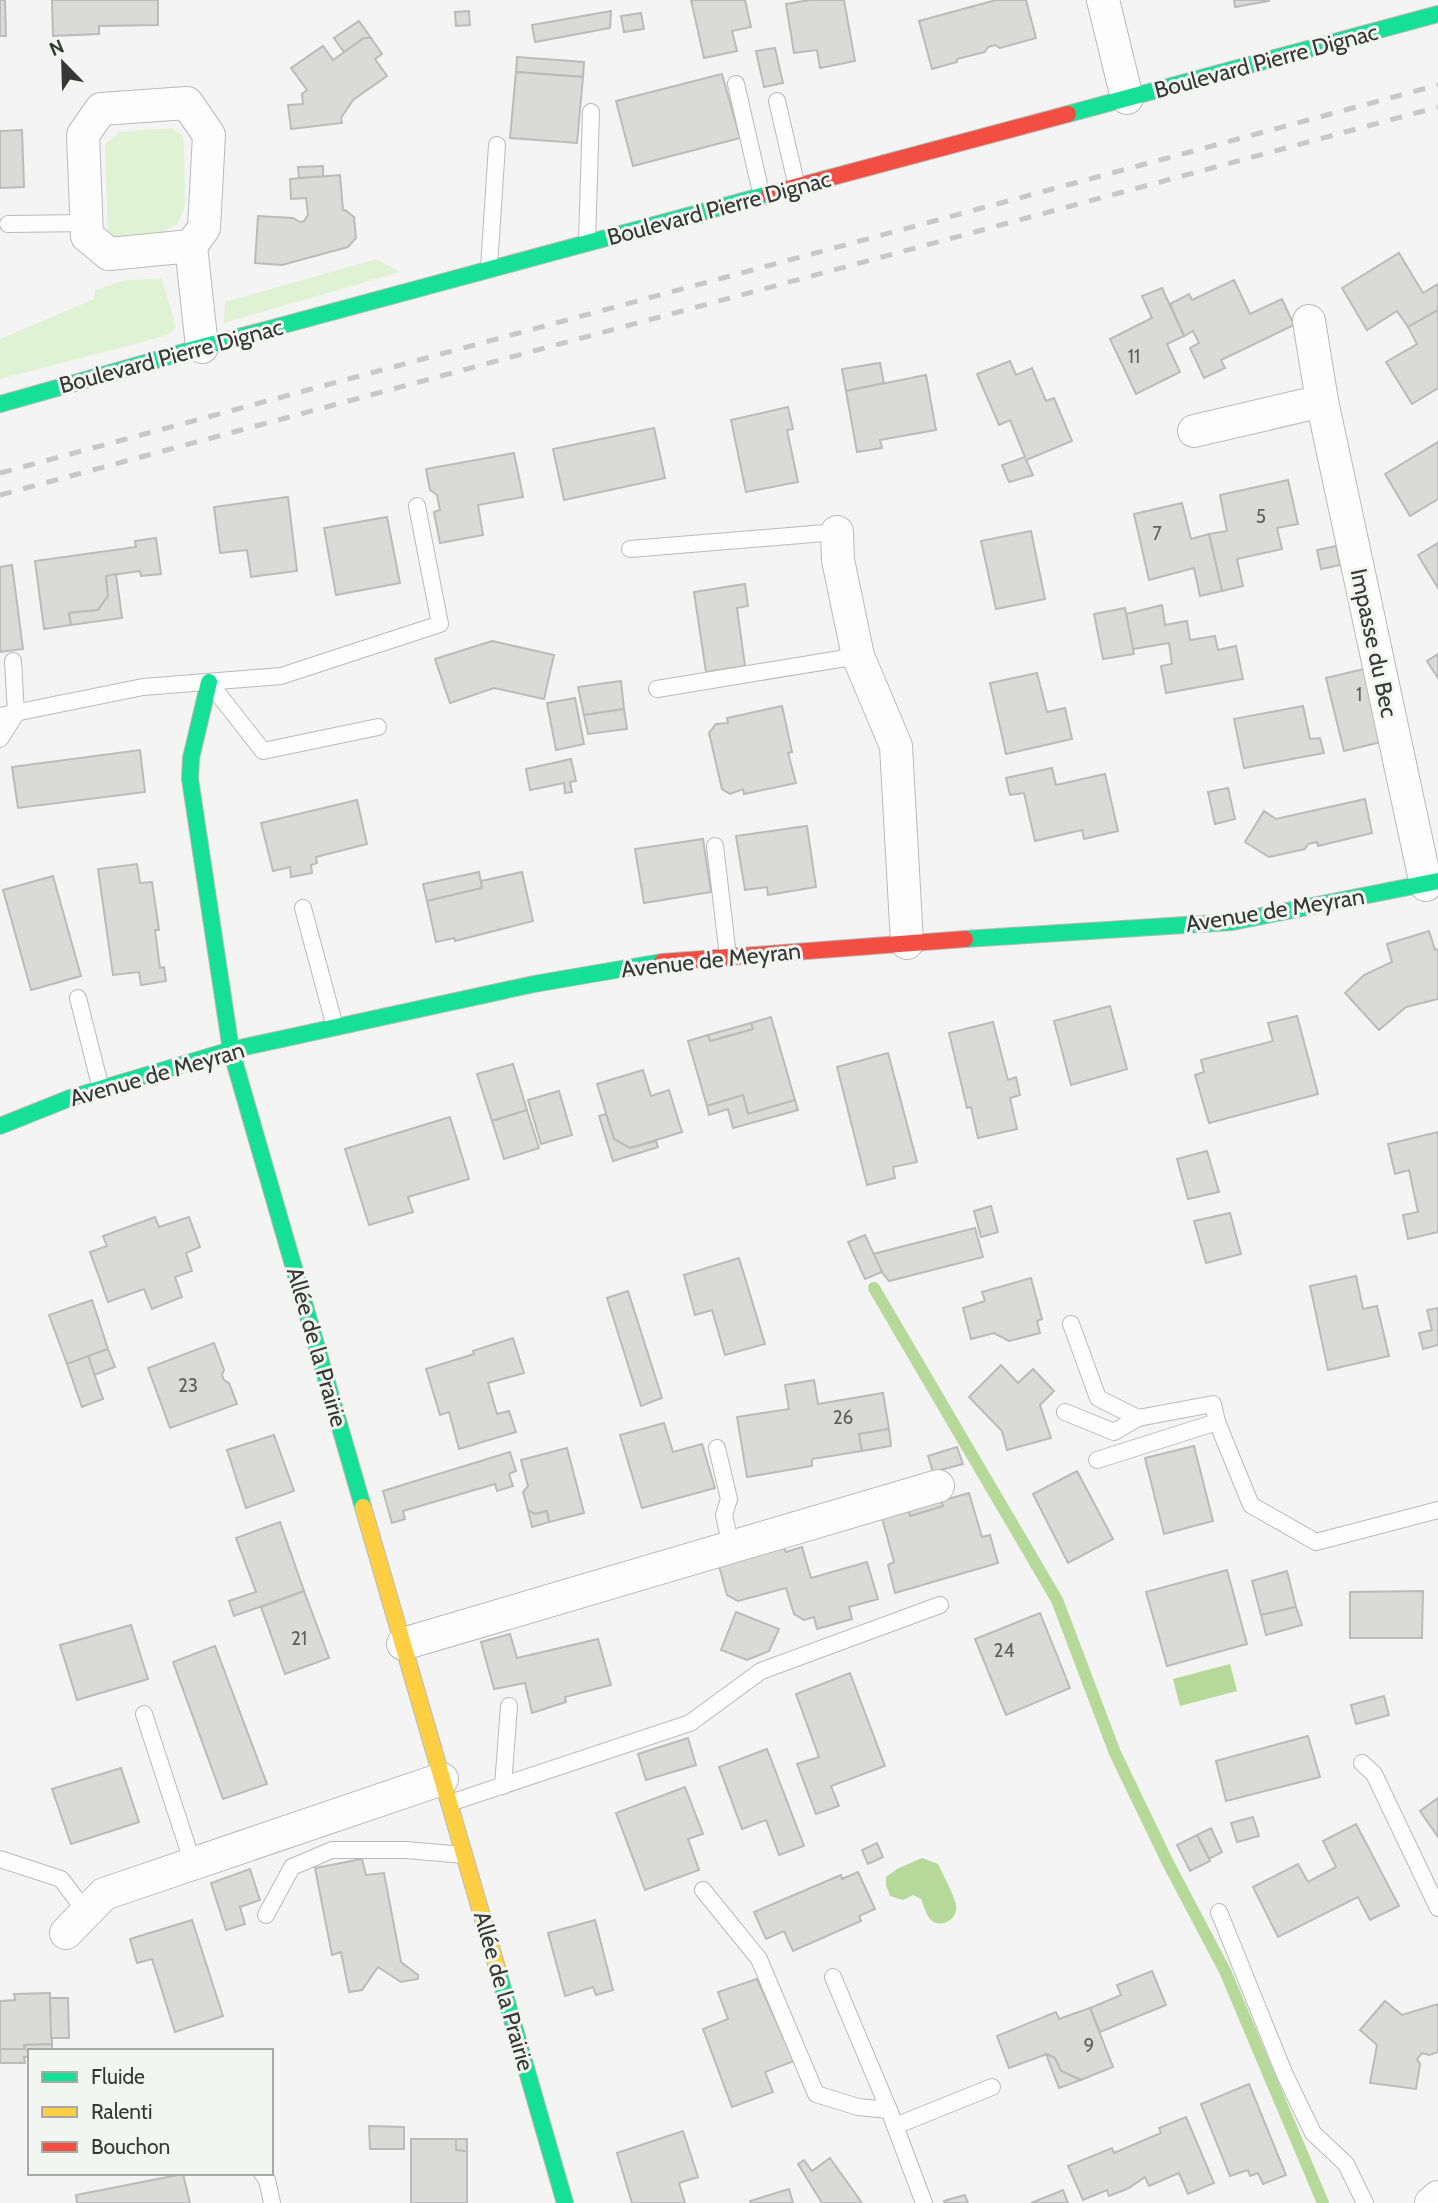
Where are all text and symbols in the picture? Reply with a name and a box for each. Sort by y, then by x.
street label: Boulevard Pierre Dignac [1151,18,1381,104]
north arrow [28,28,98,98]
text: N [46,35,67,61]
street label: Boulevard Pierre Dignac [604,165,834,251]
street label: Boulevard Pierre Dignac [56,313,286,399]
house number: 11 [1128,345,1140,368]
house number: 5 [1256,505,1266,528]
house number: 7 [1152,522,1162,545]
street label: Impasse du Bec [1345,566,1403,720]
house number: 1 [1356,683,1362,706]
street label: Avenue de Meyran [1184,882,1366,938]
street label: Avenue de Meyran [620,937,802,983]
street label: Avenue de Meyran [66,1036,248,1112]
street label: Allée de la Prairie [281,1264,353,1430]
house number: 23 [178,1374,198,1397]
house number: 26 [833,1406,853,1429]
house number: 21 [291,1627,307,1650]
house number: 24 [994,1639,1014,1662]
street label: Allée de la Prairie [468,1908,540,2074]
house number: 9 [1084,2034,1094,2057]
legend [28,2049,273,2175]
text: Fluide [91,2064,145,2089]
text: Ralenti [91,2099,152,2124]
text: Bouchon [91,2134,170,2159]

